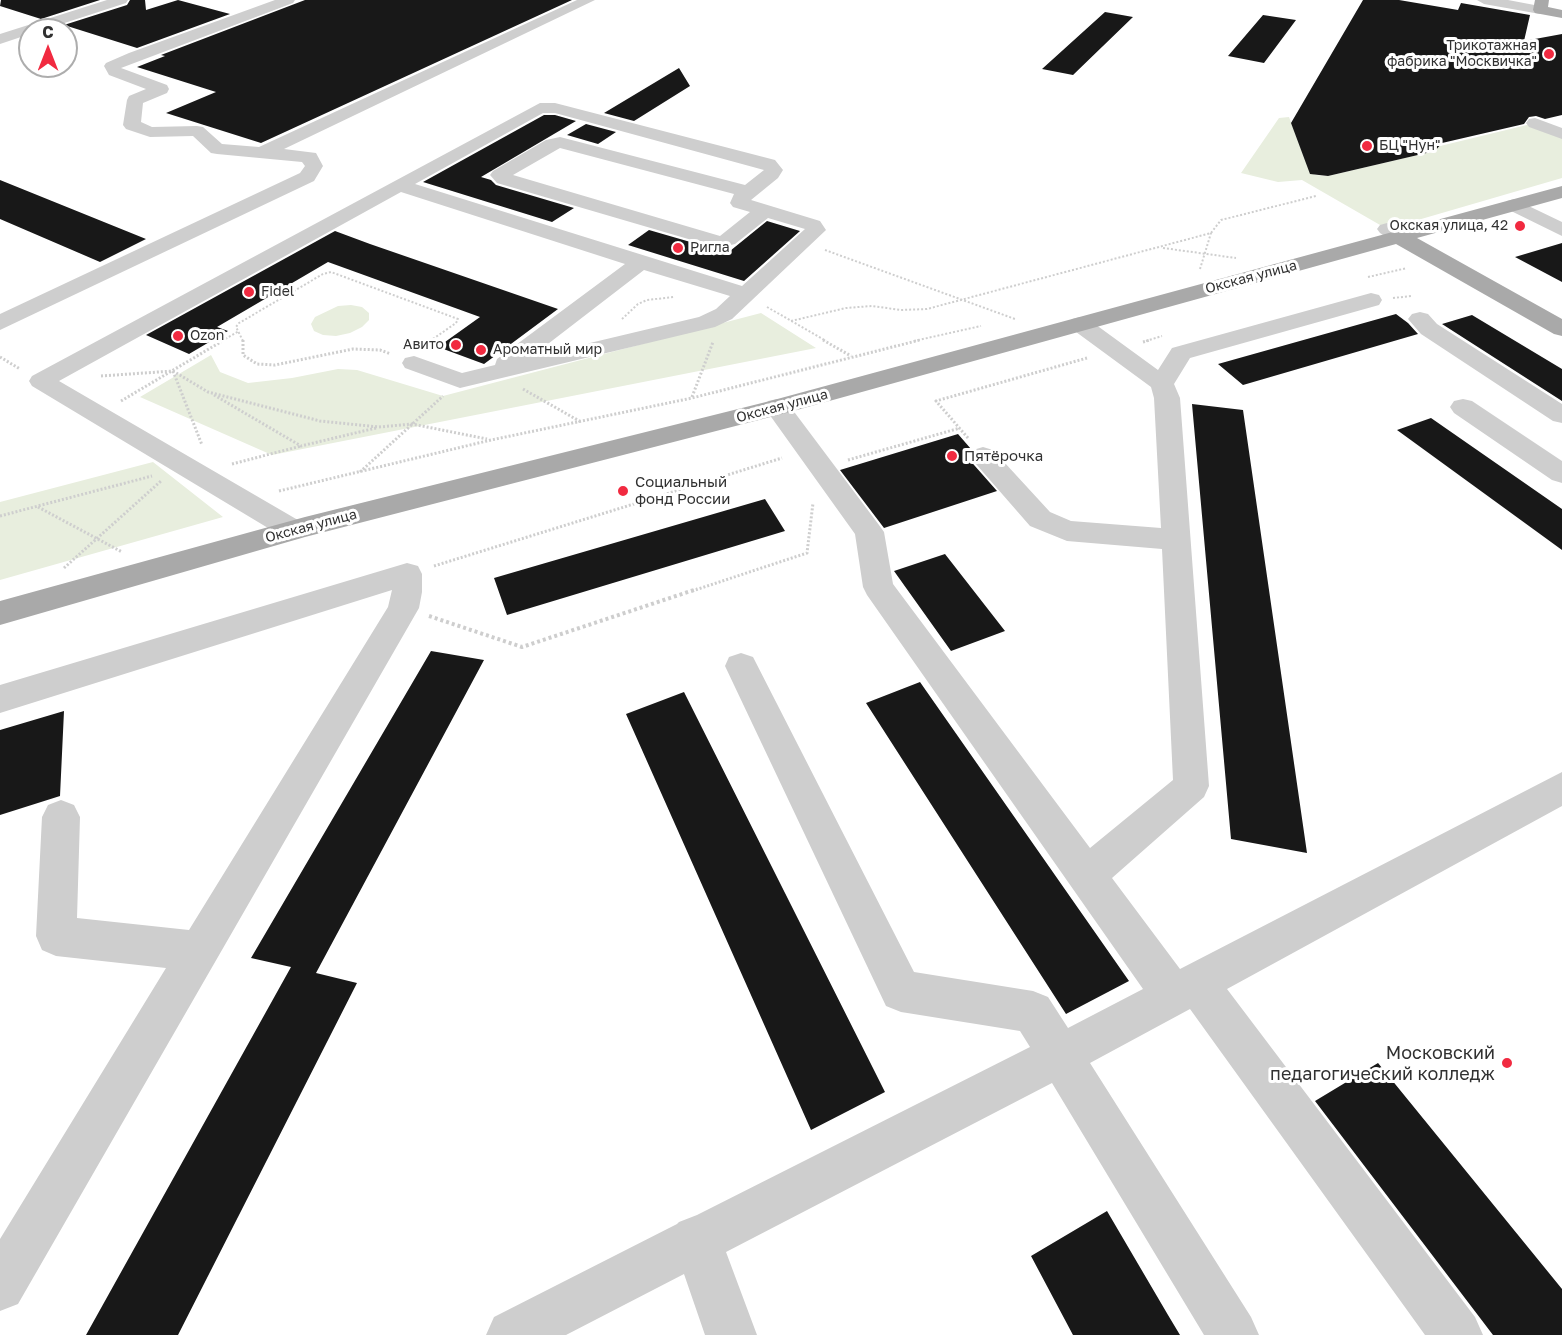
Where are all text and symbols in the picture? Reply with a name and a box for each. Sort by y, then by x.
north arrow [18,18,78,78]
text: С [42,22,54,42]
place label: Трикотажная фабрика "Москвичка" [1387,38,1537,70]
marker: Трикотажная фабрика "Москвичка" [1542,47,1556,61]
place label: БЦ "Нун" [1379,138,1440,154]
marker: БЦ "Нун" [1360,139,1374,153]
place label: Окская улица, 42 [1390,218,1508,234]
marker: Окская улица, 42 [1513,219,1527,233]
place label: Ригла [690,240,730,256]
marker: Ригла [671,241,685,255]
street label: Окская улица [1203,257,1299,297]
place label: Fidel [261,284,294,300]
marker: Fidel [242,285,256,299]
place label: Ozon [190,328,224,344]
marker: Ozon [171,329,185,343]
place label: Авито [403,337,444,353]
marker: Авито [449,338,463,352]
place label: Ароматный мир [493,342,602,358]
marker: Ароматный мир [474,343,488,357]
street label: Окская улица [734,386,830,426]
place label: Пятёрочка [964,447,1043,465]
marker: Пятёрочка [945,449,959,463]
place label: Социальный фонд России [635,473,730,508]
marker: Социальный фонд России [616,484,630,498]
street label: Окская улица [263,506,359,546]
place label: Московский педагогический колледж [1270,1042,1495,1084]
marker: Московский педагогический колледж [1500,1056,1514,1070]

